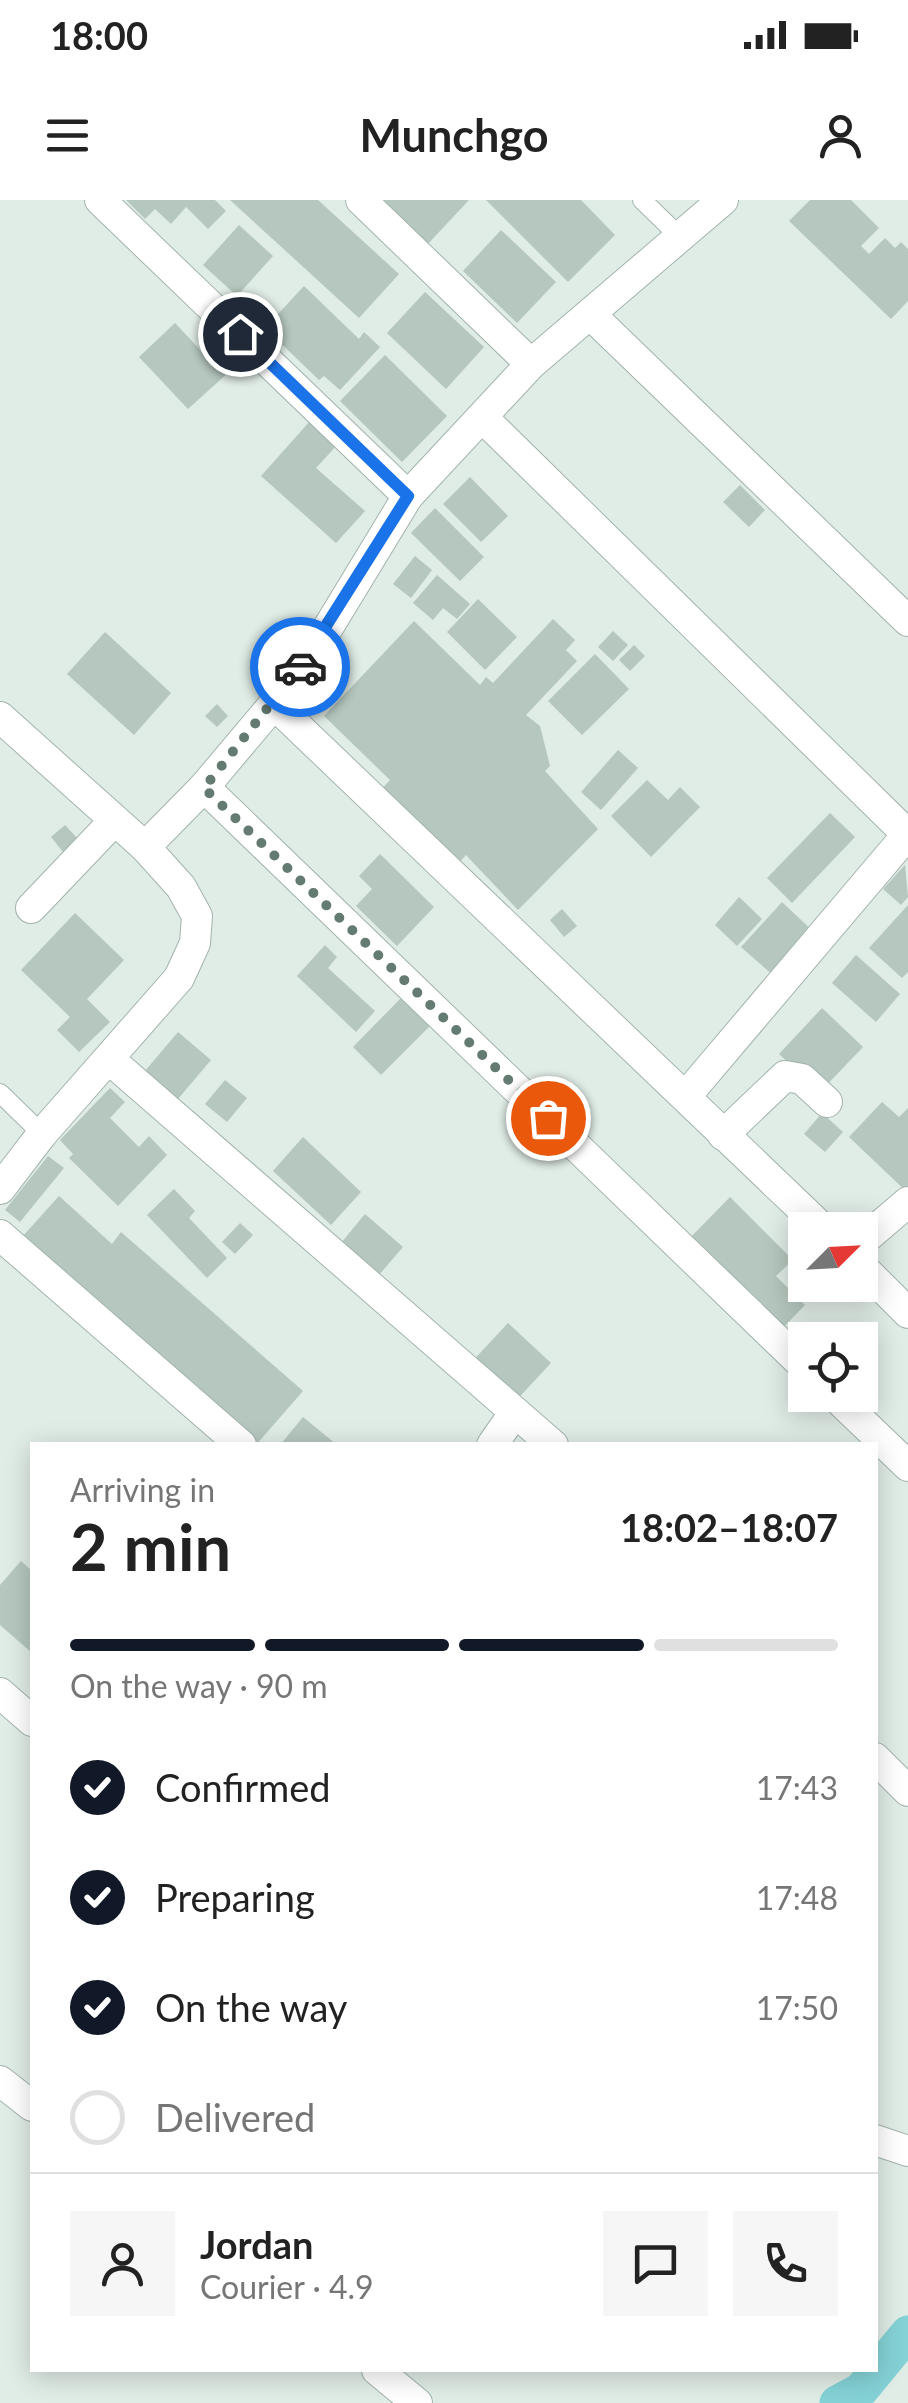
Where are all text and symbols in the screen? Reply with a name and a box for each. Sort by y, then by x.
text: 18:00 [50,12,148,58]
icon: menu [40,108,95,163]
text: Munchgo [359,108,549,162]
icon: person [813,108,868,163]
pin [198,292,283,377]
icon: home [213,307,268,362]
courier [250,617,350,717]
icon: car [273,640,328,695]
pin [506,1076,591,1161]
icon: bag [521,1091,576,1146]
north arrow [788,1212,878,1302]
map controls [788,1212,878,1412]
button: locate [788,1322,878,1412]
text: Arriving in [70,1470,215,1509]
text: 18:02–18:07 [620,1504,838,1550]
text: 2 min [70,1507,231,1585]
text: On the way · 90 m [70,1666,328,1705]
icon: check [70,1760,125,1815]
text: Confirmed [155,1764,331,1810]
text: 17:43 [756,1768,838,1807]
icon: check [70,1870,125,1925]
text: Preparing [155,1874,315,1920]
text: 17:48 [756,1878,838,1917]
icon: check [70,1980,125,2035]
text: On the way [155,1984,347,2030]
text: 17:50 [756,1988,838,2027]
text: Delivered [155,2094,315,2140]
button: person [70,2211,175,2316]
button: chat [603,2211,708,2316]
button: phone [733,2211,838,2316]
text: Jordan [200,2221,313,2267]
text: Courier · 4.9 [200,2267,374,2306]

